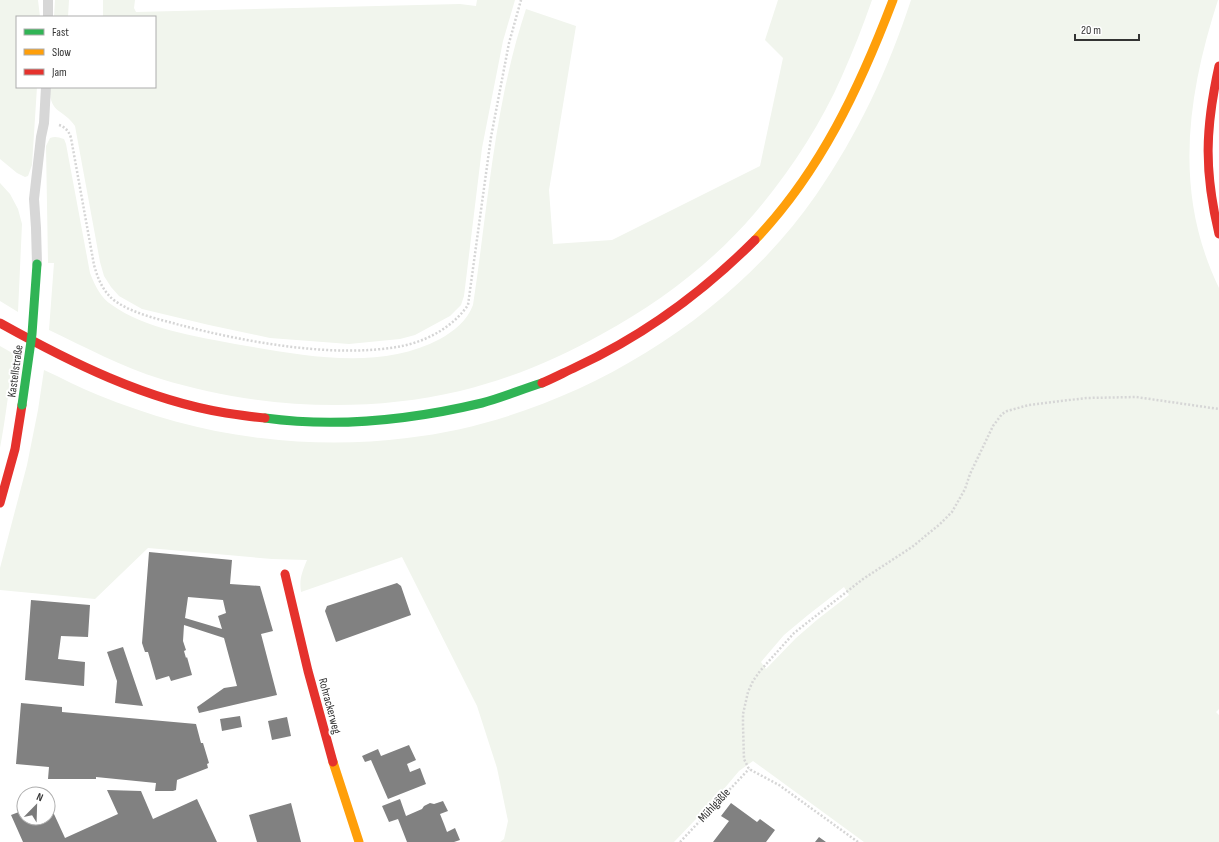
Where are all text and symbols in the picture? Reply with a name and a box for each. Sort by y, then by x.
legend [16,16,156,88]
scale bar [1075,16,1139,42]
text: 20 m [1081,23,1101,38]
text: Fast [52,25,69,40]
text: Slow [52,45,71,60]
text: Jam [51,65,67,80]
street label: Kastellstraße [4,344,27,398]
street label: Rohrackerweg [315,677,344,736]
street label: Mühlgäßle [695,785,734,825]
north arrow [16,786,56,826]
text: N [34,790,45,804]

